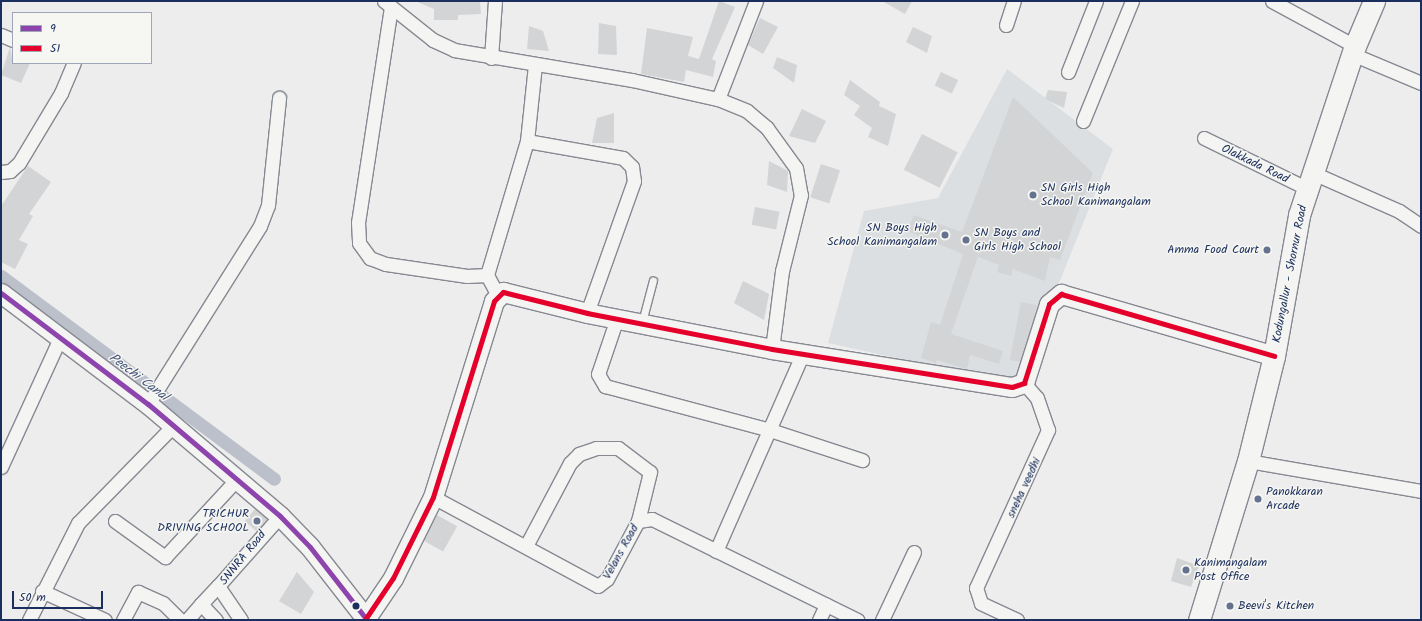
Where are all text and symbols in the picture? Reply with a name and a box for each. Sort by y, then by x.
legend [12,12,152,64]
text: 9 [50,19,56,38]
text: 51 [50,39,60,58]
street label: Olakkada Road [1219,141,1291,187]
place label: SN Girls High School Kanimangalam [1041,181,1151,209]
marker: SN Girls High School Kanimangalam [1028,190,1038,200]
street label: Kodungallur - Shornur Road [1270,204,1310,344]
place label: SN Boys High School Kanimangalam [827,221,937,249]
place label: SN Boys and Girls High School [974,226,1061,254]
marker: SN Boys High School Kanimangalam [940,230,950,240]
marker: SN Boys and Girls High School [961,235,971,245]
place label: Amma Food Court [1167,243,1259,257]
marker: Amma Food Court [1262,245,1272,255]
water label: Peechi Canal [105,351,171,405]
street label: sneha veedhi [1004,456,1044,520]
place label: Panokkaran Arcade [1266,485,1323,513]
marker: Panokkaran Arcade [1253,494,1263,504]
place label: TRICHUR DRIVING SCHOOL [157,507,249,535]
marker: TRICHUR DRIVING SCHOOL [252,516,262,526]
street label: Velans Road [600,522,642,582]
street label: SNNRA Road [217,528,269,588]
place label: Kanimangalam Post Office [1194,556,1267,584]
marker: Kanimangalam Post Office [1181,565,1191,575]
scale bar [14,583,105,609]
text: 50 m [19,588,46,607]
place label: Beevi's Kitchen [1238,599,1314,613]
unlabelled marker [351,601,361,611]
marker: Beevi's Kitchen [1225,601,1235,611]

